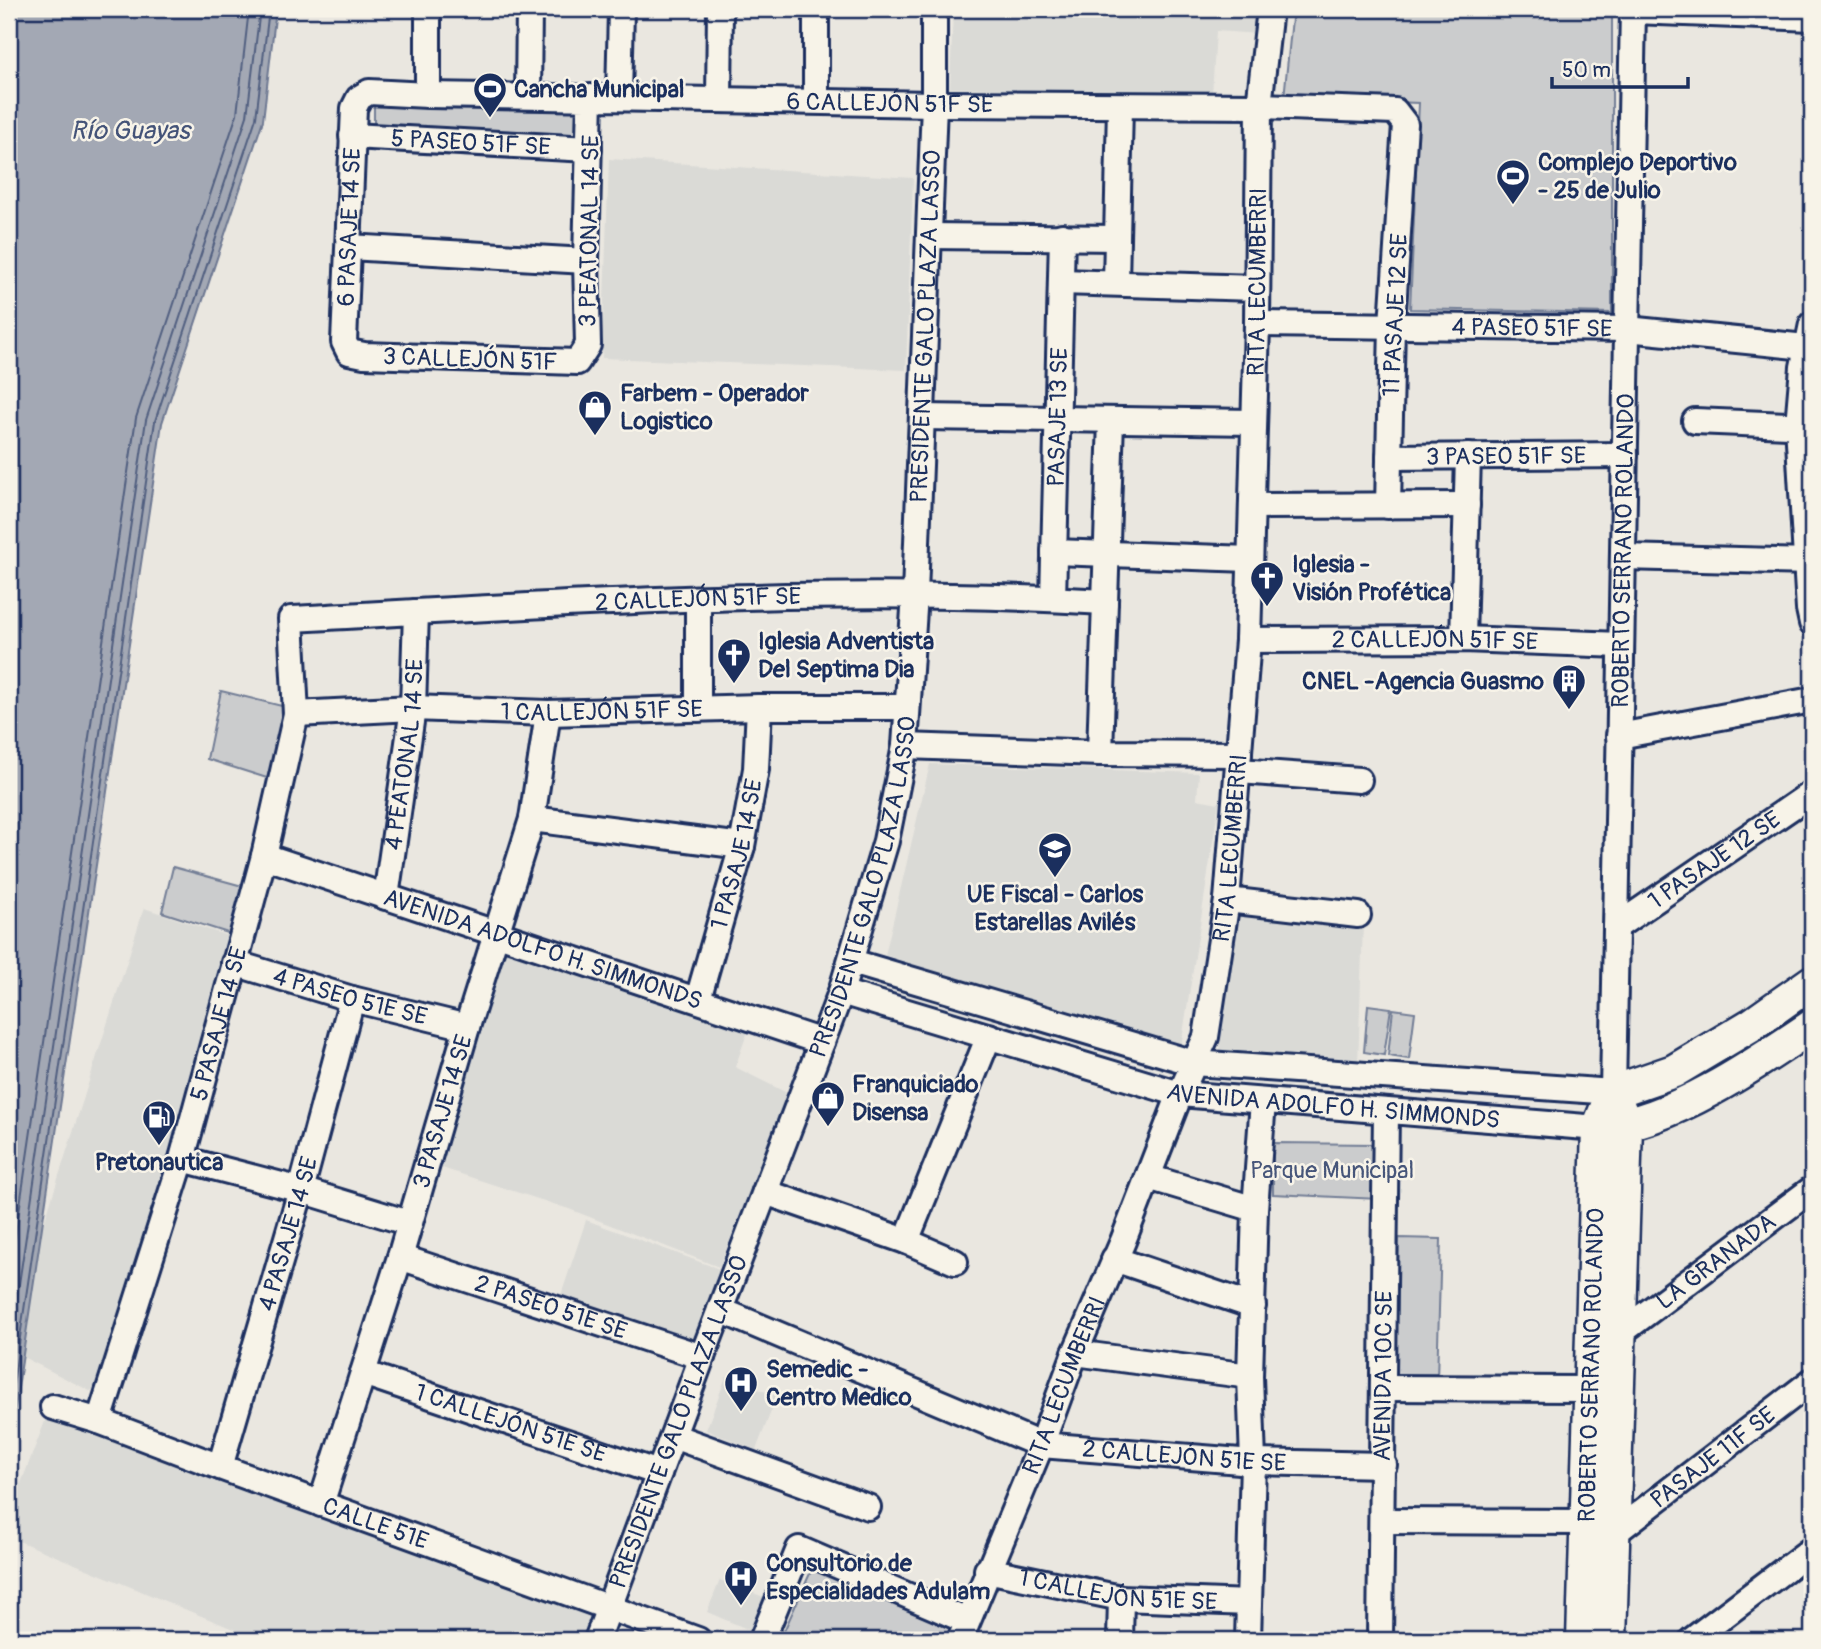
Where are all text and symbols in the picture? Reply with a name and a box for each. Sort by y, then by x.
scale bar [1552,46,1688,90]
text: 50 m [1562,57,1611,84]
sports icon: Cancha Municipal [471,70,509,119]
place label: Cancha Municipal [514,75,685,104]
street label: 6 CALLEJÓN 51F SE [786,87,993,119]
water label: Río Guayas [70,115,193,147]
street label: 5 PASEO 51F SE [390,124,551,162]
street label: 3 PEATONAL 14 SE [573,135,606,327]
street label: 6 PASAJE 14 SE [332,147,367,307]
place label: Complejo Deportivo - 25 de Julio [1538,148,1737,205]
street label: PRESIDENTE GALO PLAZA LASSO [905,149,947,503]
sports icon: Complejo Deportivo - 25 de Julio [1494,157,1532,206]
street label: RITA LECUMBERRI [1242,187,1273,377]
street label: 11 PASAJE 12 SE [1377,233,1414,397]
street label: 4 PASEO 51F SE [1451,313,1613,344]
street label: 3 CALLEJÓN 51F [382,341,558,377]
street label: PASAJE 13 SE [1042,347,1074,487]
place label: Farbem - Operador Logistico [620,379,809,436]
shop icon: Farbem - Operador Logistico [576,388,614,437]
street label: ROBERTO SERRANO ROLANDO [1606,393,1641,708]
street label: 3 PASEO 51F SE [1426,441,1586,472]
place label: Iglesia - Visión Profética [1292,550,1451,607]
church icon: Iglesia - Visión Profética [1248,559,1286,608]
street label: 2 CALLEJÓN 51F SE [594,582,801,618]
street label: 2 CALLEJÓN 51F SE [1332,624,1539,657]
place label: Iglesia Adventista Del Septima Dia [758,627,934,684]
church icon: Iglesia Adventista Del Septima Dia [715,636,753,685]
street label: 4 PEATONAL 14 SE [379,658,430,852]
building icon: CNEL -Agencia Guasmo [1550,662,1588,711]
place label: CNEL -Agencia Guasmo [1302,667,1544,696]
street label: 1 CALLEJÓN 51F SE [500,695,703,728]
street label: PRESIDENTE GALO PLAZA LASSO [803,715,922,1062]
street label: RITA LECUMBERRI [1207,753,1254,944]
street label: 1 PASAJE 14 SE [705,776,769,933]
street label: 1 PASAJE 12 SE [1643,805,1786,916]
school or university icon: UE Fiscal - Carlos Estarellas Avilés [1036,830,1074,879]
place label: UE Fiscal - Carlos Estarellas Avilés [967,880,1144,937]
street label: AVENIDA ADOLFO H. SIMMONDS [380,883,706,1016]
street label: 5 PASAJE 14 SE [184,944,254,1104]
street label: 4 PASEO 51E SE [269,962,430,1032]
street label: 3 PASAJE 14 SE [407,1031,479,1192]
place label: Franquiciado Disensa [852,1070,979,1127]
street label: AVENIDA ADOLFO H. SIMMONDS [1163,1077,1501,1135]
shop icon: Franquiciado Disensa [809,1079,847,1128]
fuel station icon: Pretonautica [140,1098,178,1147]
place label: Pretonautica [95,1148,223,1177]
street label: 4 PASAJE 14 SE [252,1154,324,1314]
park label: Parque Municipal [1250,1156,1414,1185]
street label: LA GRANADA [1650,1207,1782,1316]
street label: ROBERTO SERRANO ROLANDO [1572,1208,1611,1523]
street label: PRESIDENTE GALO PLAZA LASSO [604,1251,754,1592]
street label: 2 PASEO 51E SE [471,1269,631,1346]
street label: AVENIDA 10C SE [1368,1290,1399,1462]
street label: RITA LECUMBERRI [1016,1292,1112,1479]
place label: Semedic - Centro Medico [766,1355,912,1412]
hospital icon: Semedic - Centro Medico [722,1364,760,1413]
street label: 1 CALLEJÓN 51E SE [411,1378,610,1469]
street label: PASAJE 11F SE [1645,1400,1781,1515]
street label: 2 CALLEJÓN 51E SE [1081,1434,1287,1478]
street label: CALLE 51E [319,1491,432,1556]
place label: Consultorio de Especialidades Adulam [766,1549,990,1606]
hospital icon: Consultorio de Especialidades Adulam [722,1558,760,1607]
street label: 1 CALLEJÓN 51E SE [1016,1563,1218,1617]

